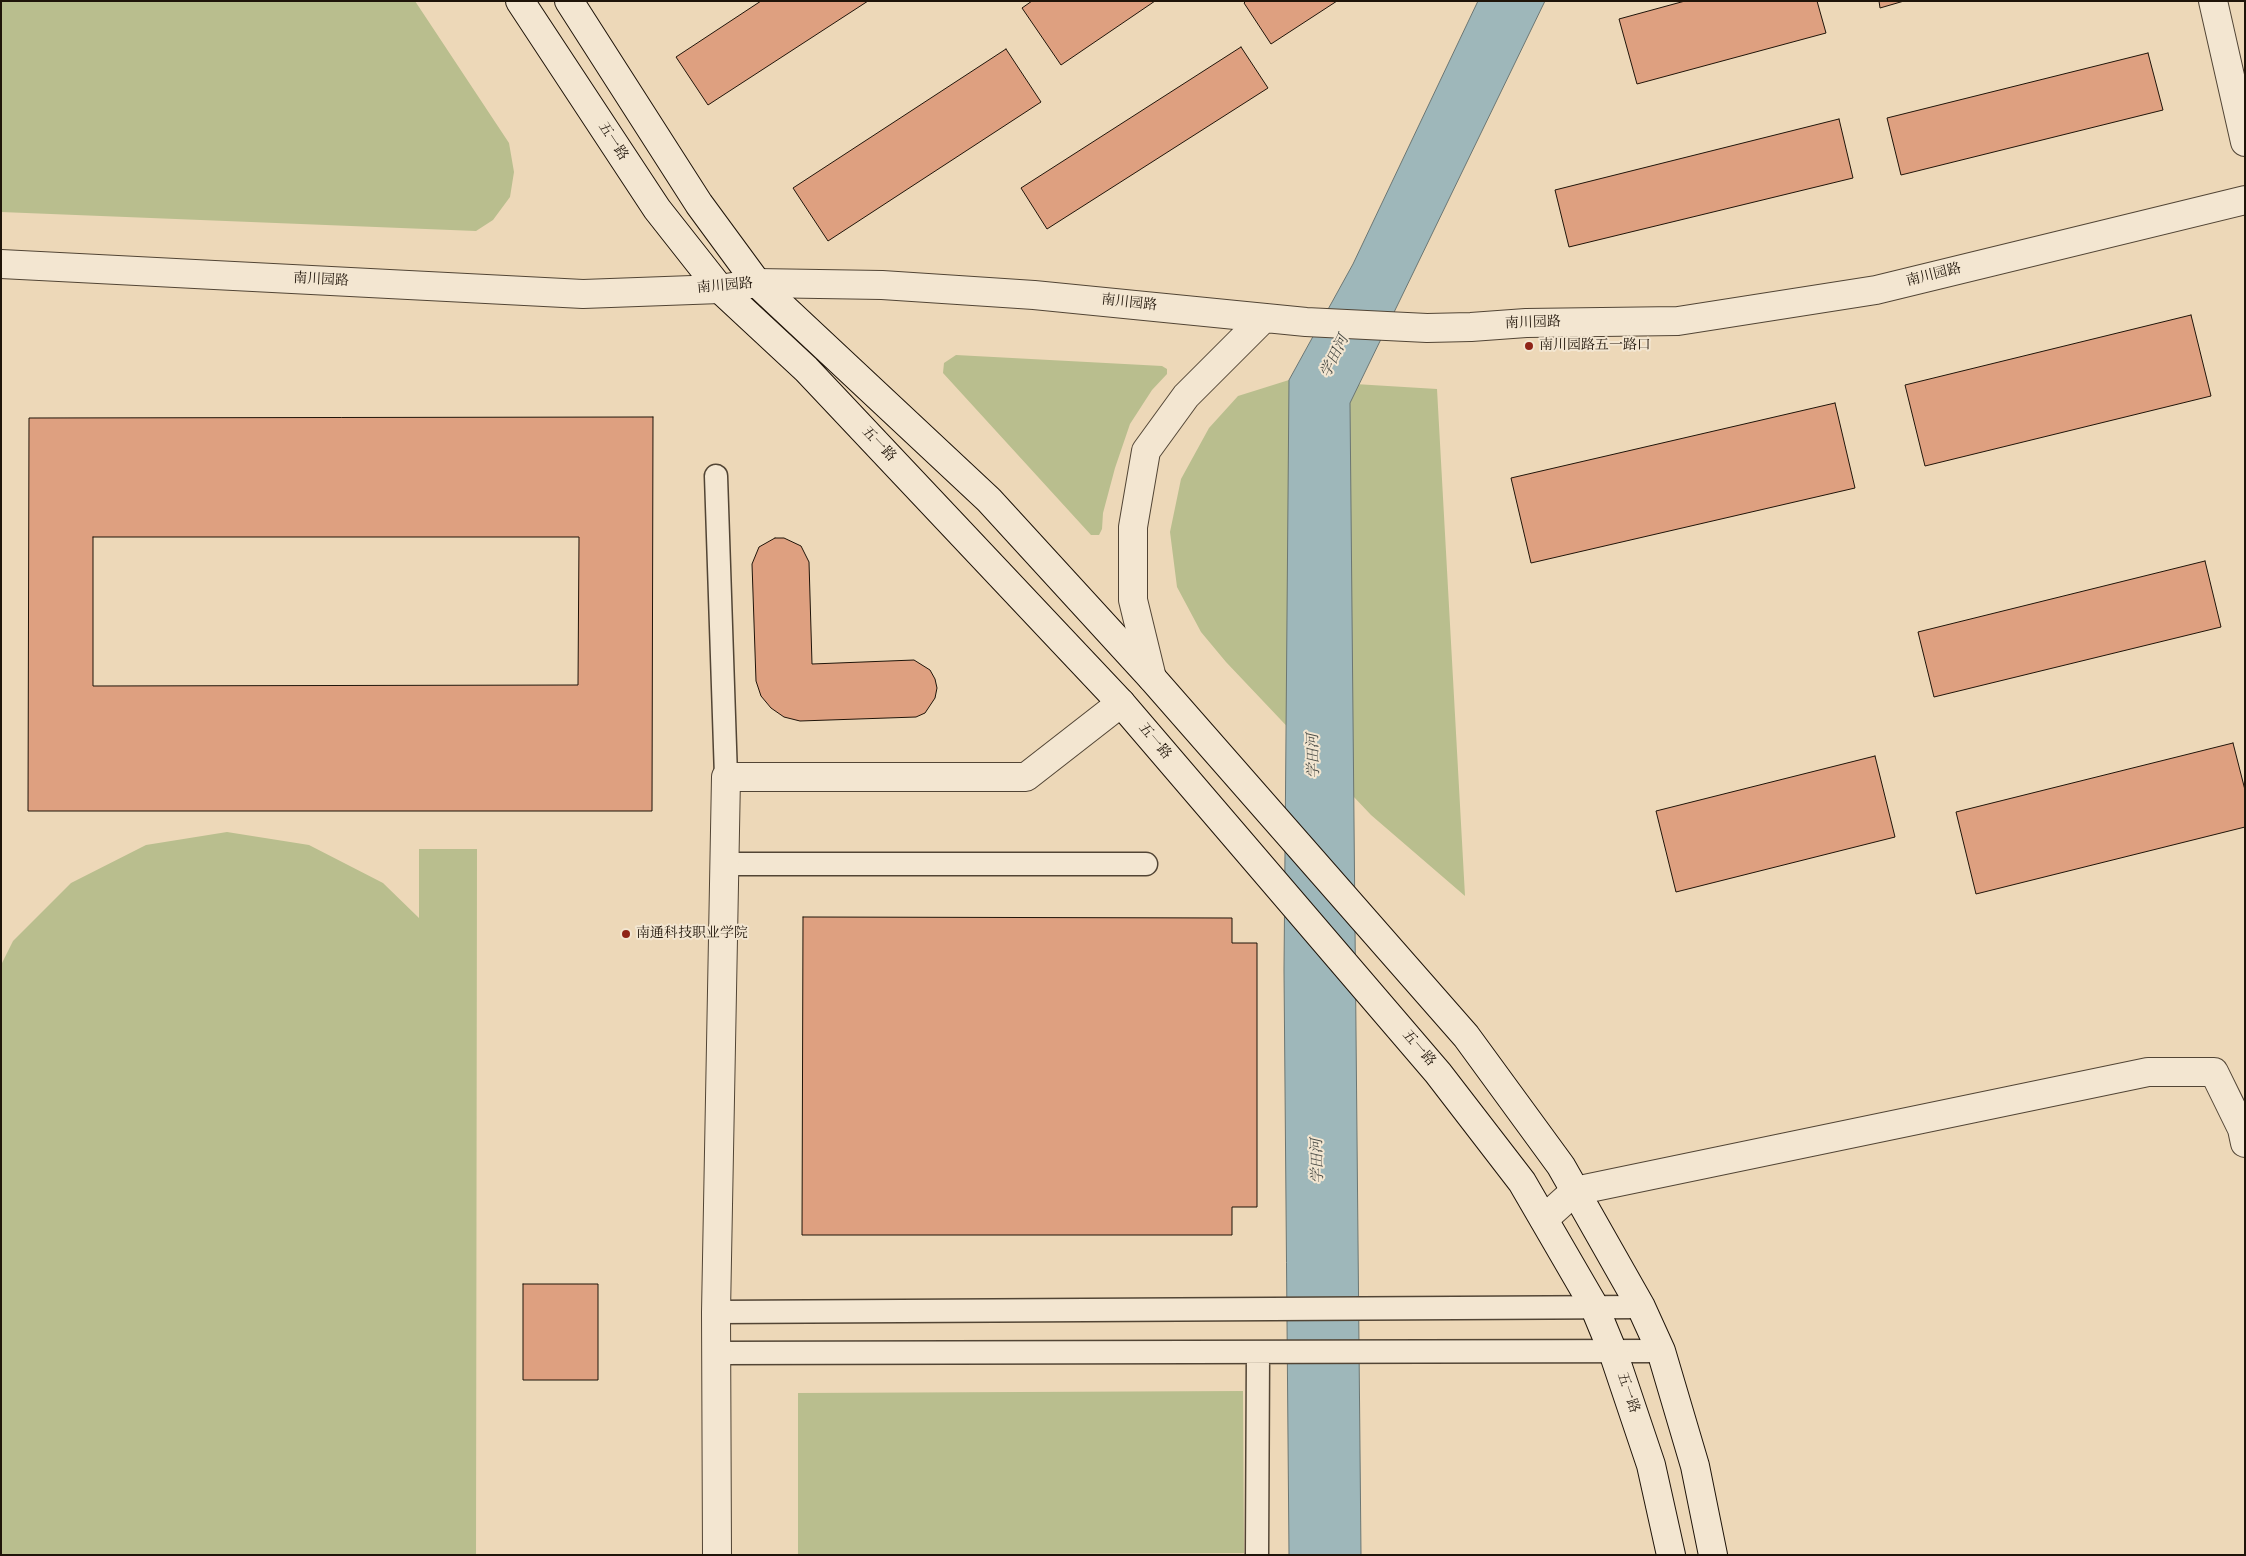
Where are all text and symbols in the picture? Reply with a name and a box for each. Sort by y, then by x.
street label: 五一路 [594,120,630,164]
street label: 南川园路 [1905,261,1963,291]
street label: 南川园路 [293,271,349,291]
street label: 南川园路 [696,276,754,298]
street label: 南川园路 [1100,293,1158,315]
street label: 南川园路 [1505,315,1561,333]
water label: 学田河 [1318,333,1354,381]
place label: 南川园路五一路口 [1539,338,1651,354]
marker: 南川园路五一路口 [1523,340,1535,352]
street label: 五一路 [857,424,899,466]
street label: 五一路 [1134,721,1174,763]
water label: 学田河 [1306,733,1324,779]
place label: 南通科技职业学院 [636,926,748,942]
marker: 南通科技职业学院 [620,928,632,940]
street label: 五一路 [1398,1028,1438,1070]
water label: 学田河 [1310,1138,1328,1184]
street label: 五一路 [1612,1370,1642,1416]

